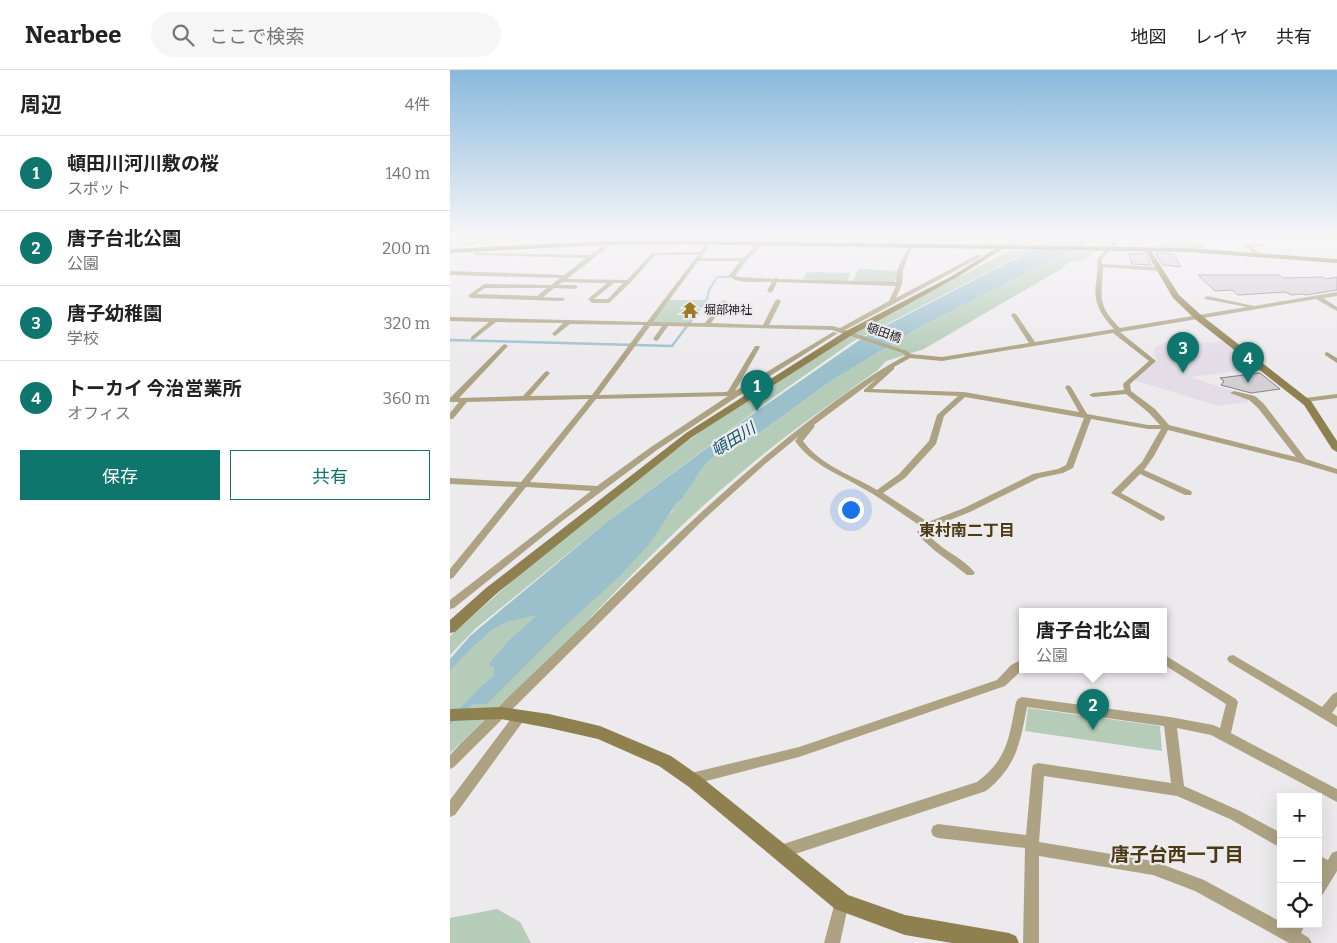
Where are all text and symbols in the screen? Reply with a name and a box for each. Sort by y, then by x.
search box [151,12,501,57]
text: Nearbee [25,21,121,49]
icon: search [169,21,197,49]
text: ここで検索 [209,25,304,48]
text: 地図 [1131,26,1167,48]
text: レイヤ [1195,26,1248,48]
text: 共有 [1276,26,1312,48]
text: 周辺 [20,92,62,118]
text: 4件 [405,95,430,114]
text: 頓田川河川敷の桜 [67,152,219,175]
text: 1 [33,164,39,183]
text: 140 m [385,164,430,183]
text: スポット [67,179,131,198]
text: 唐子台北公園 [67,227,181,250]
text: 2 [31,239,41,258]
text: 200 m [382,239,430,258]
text: 公園 [67,254,99,273]
temple icon: 堀部神社 [680,300,700,320]
text: 唐子幼稚園 [67,302,162,325]
place label: 堀部神社 [704,303,752,317]
text: 3 [31,314,41,333]
text: 320 m [383,314,430,333]
street label: 頓田橋 [865,321,903,345]
text: 学校 [67,329,99,348]
pin: 3 [1167,332,1199,373]
pin: 4 [1232,342,1264,383]
pin: 1 [741,370,773,411]
text: トーカイ 今治営業所 [67,377,241,400]
text: 4 [31,389,41,408]
text: 360 m [383,389,430,408]
text: オフィス [67,404,131,423]
water label: 頓田川 [708,418,760,460]
button: 保存 [20,450,220,500]
button: 共有 [230,450,430,500]
your location [838,497,864,523]
district label: 東村南二丁目 [919,521,1015,540]
popup [1019,608,1167,673]
text: 唐子台北公園 [1036,619,1150,642]
text: 公園 [1036,646,1068,665]
pin: 2 [1077,689,1109,730]
map controls [1277,793,1322,928]
button: + [1277,793,1322,838]
button: − [1277,838,1322,883]
district label: 唐子台西一丁目 [1110,843,1244,866]
button: locate [1277,883,1322,928]

